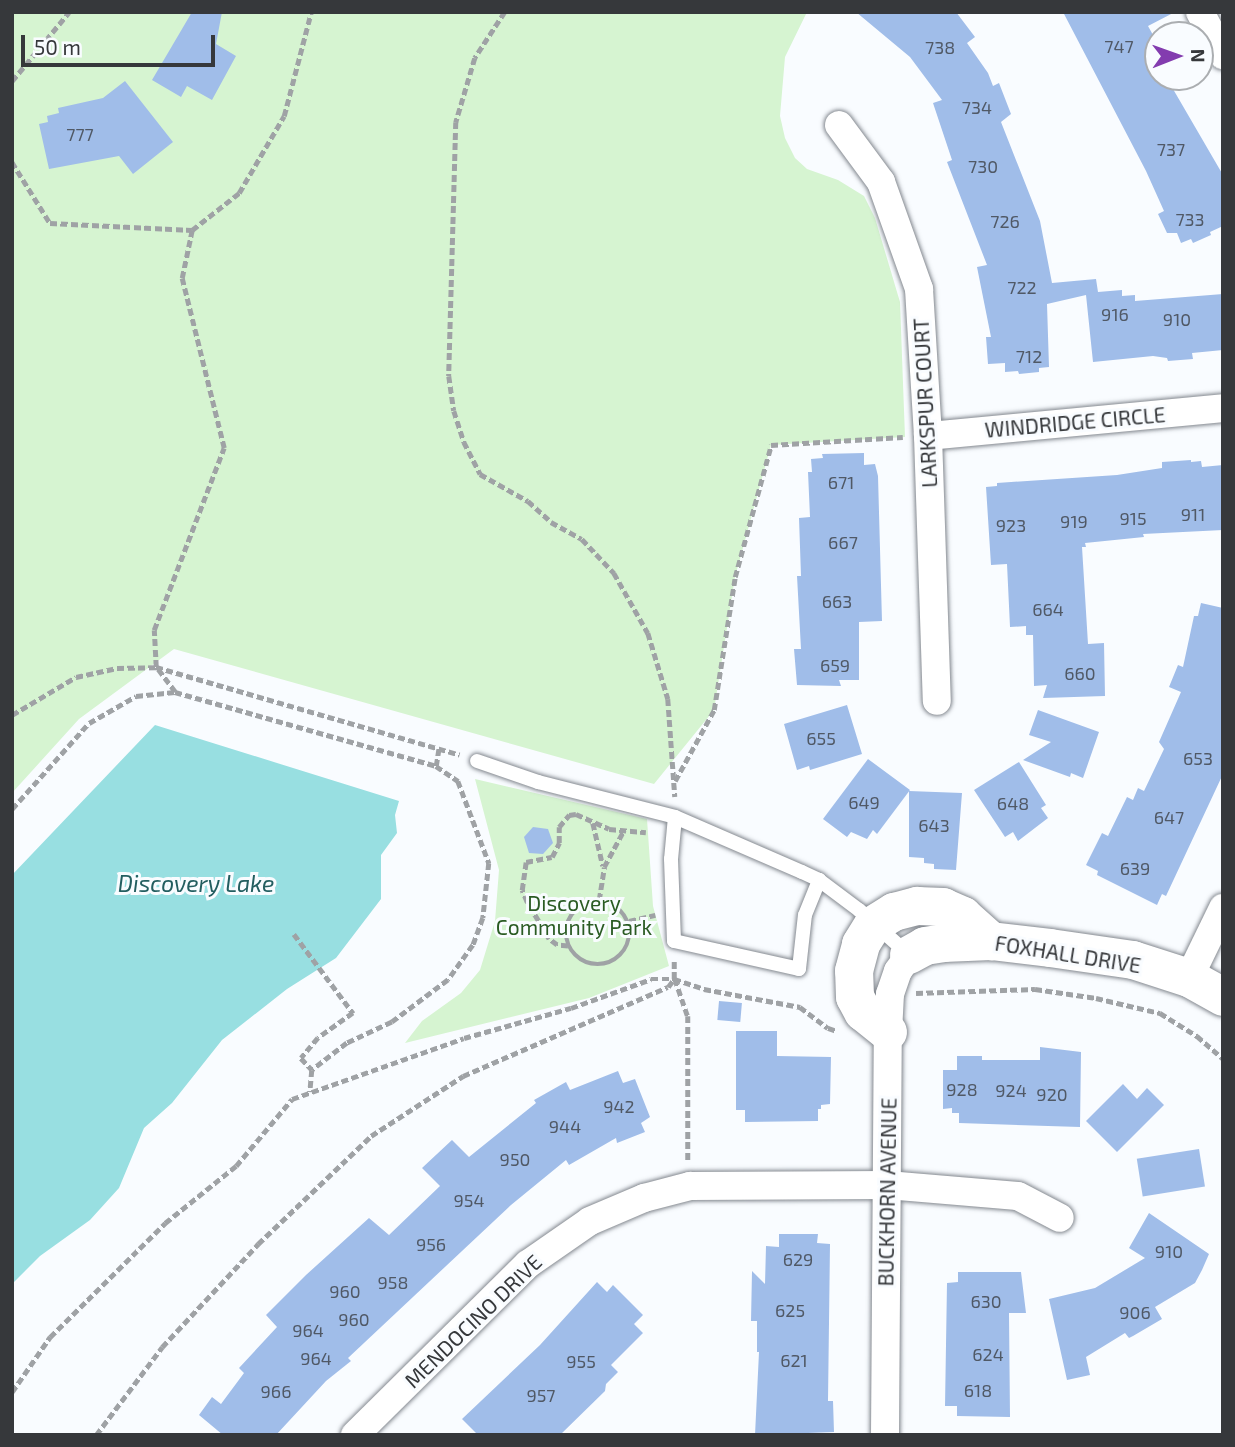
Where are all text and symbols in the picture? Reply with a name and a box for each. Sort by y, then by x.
scale bar [24,21,219,65]
north arrow [1144,21,1214,91]
text: 50 m [34,34,81,59]
house number: 747 [1104,35,1134,57]
house number: 738 [925,36,955,58]
text: N [1187,49,1210,63]
house number: 734 [962,96,992,118]
house number: 777 [66,123,94,145]
house number: 737 [1157,138,1185,160]
house number: 730 [968,155,998,177]
house number: 733 [1175,208,1205,230]
house number: 726 [990,210,1020,232]
house number: 722 [1007,276,1037,298]
house number: 916 [1101,303,1129,325]
house number: 910 [1163,308,1191,330]
street label: LARKSPUR COURT [908,318,942,488]
house number: 712 [1016,345,1042,367]
street label: WINDRIDGE CIRCLE [984,402,1166,442]
house number: 671 [828,471,854,493]
house number: 911 [1181,503,1205,525]
house number: 915 [1119,507,1147,529]
house number: 919 [1060,510,1088,532]
house number: 923 [996,514,1026,536]
house number: 667 [828,531,858,553]
house number: 663 [822,590,852,612]
house number: 664 [1032,598,1064,620]
house number: 659 [820,654,850,676]
house number: 660 [1064,662,1096,684]
house number: 655 [806,727,836,749]
house number: 653 [1183,747,1213,769]
house number: 649 [848,791,880,813]
house number: 648 [997,792,1029,814]
house number: 647 [1154,806,1184,828]
house number: 643 [918,814,950,836]
house number: 639 [1120,857,1150,879]
water label: Discovery Lake [118,869,274,897]
park label: Discovery Community Park [496,890,652,940]
street label: FOXHALL DRIVE [993,930,1143,978]
house number: 928 [946,1078,978,1100]
house number: 924 [995,1079,1027,1101]
house number: 920 [1036,1083,1068,1105]
house number: 942 [603,1095,635,1117]
street label: BUCKHORN AVENUE [873,1097,901,1287]
house number: 944 [549,1115,581,1137]
house number: 950 [500,1148,530,1170]
house number: 954 [453,1189,485,1211]
house number: 956 [416,1233,446,1255]
house number: 910 [1155,1240,1183,1262]
house number: 629 [783,1248,813,1270]
street label: MENDOCINO DRIVE [399,1249,547,1393]
house number: 958 [378,1271,408,1293]
house number: 960 [329,1280,361,1302]
house number: 630 [970,1290,1002,1312]
house number: 625 [775,1299,805,1321]
house number: 906 [1119,1301,1151,1323]
house number: 960 [338,1308,370,1330]
house number: 964 [292,1319,324,1341]
house number: 624 [972,1343,1004,1365]
house number: 964 [300,1347,332,1369]
house number: 621 [780,1349,808,1371]
house number: 955 [566,1350,596,1372]
house number: 618 [964,1379,992,1401]
house number: 966 [261,1380,291,1402]
house number: 957 [526,1384,556,1406]

